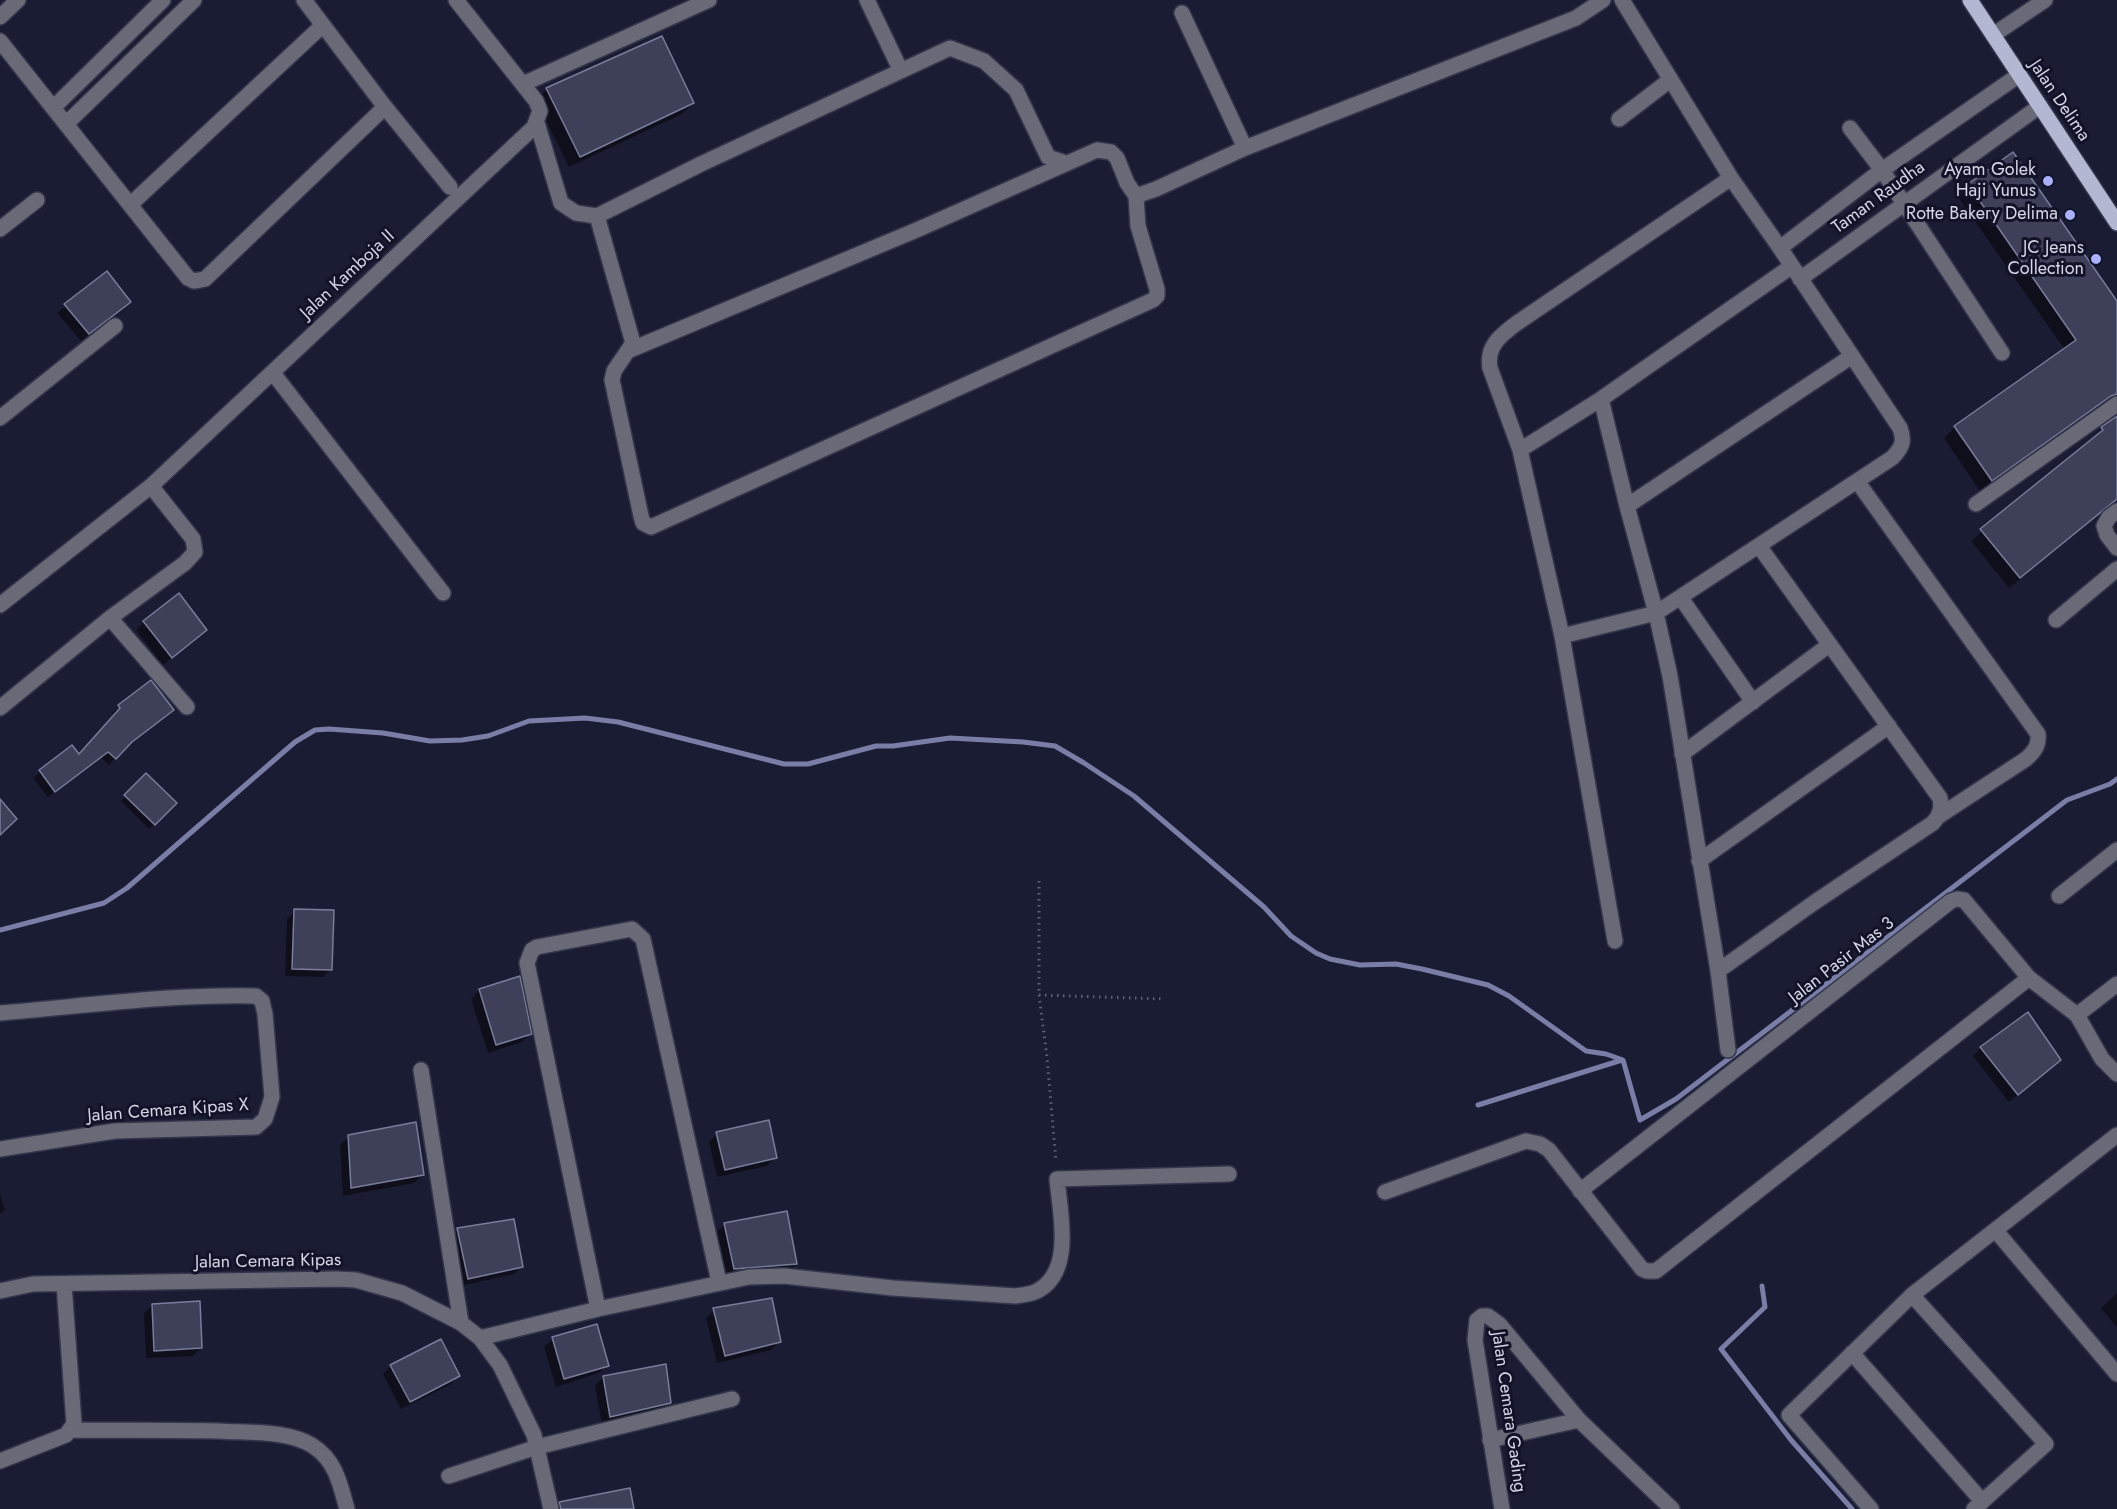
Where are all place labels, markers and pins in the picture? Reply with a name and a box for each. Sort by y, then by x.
place label: Ayam Golek Haji Yunus [1944,160,2036,202]
marker: Ayam Golek Haji Yunus [2041,174,2055,188]
place label: Rotte Bakery Delima [1906,204,2058,226]
marker: Rotte Bakery Delima [2063,208,2077,222]
place label: JC Jeans Collection [2007,238,2084,280]
marker: JC Jeans Collection [2089,252,2103,266]

